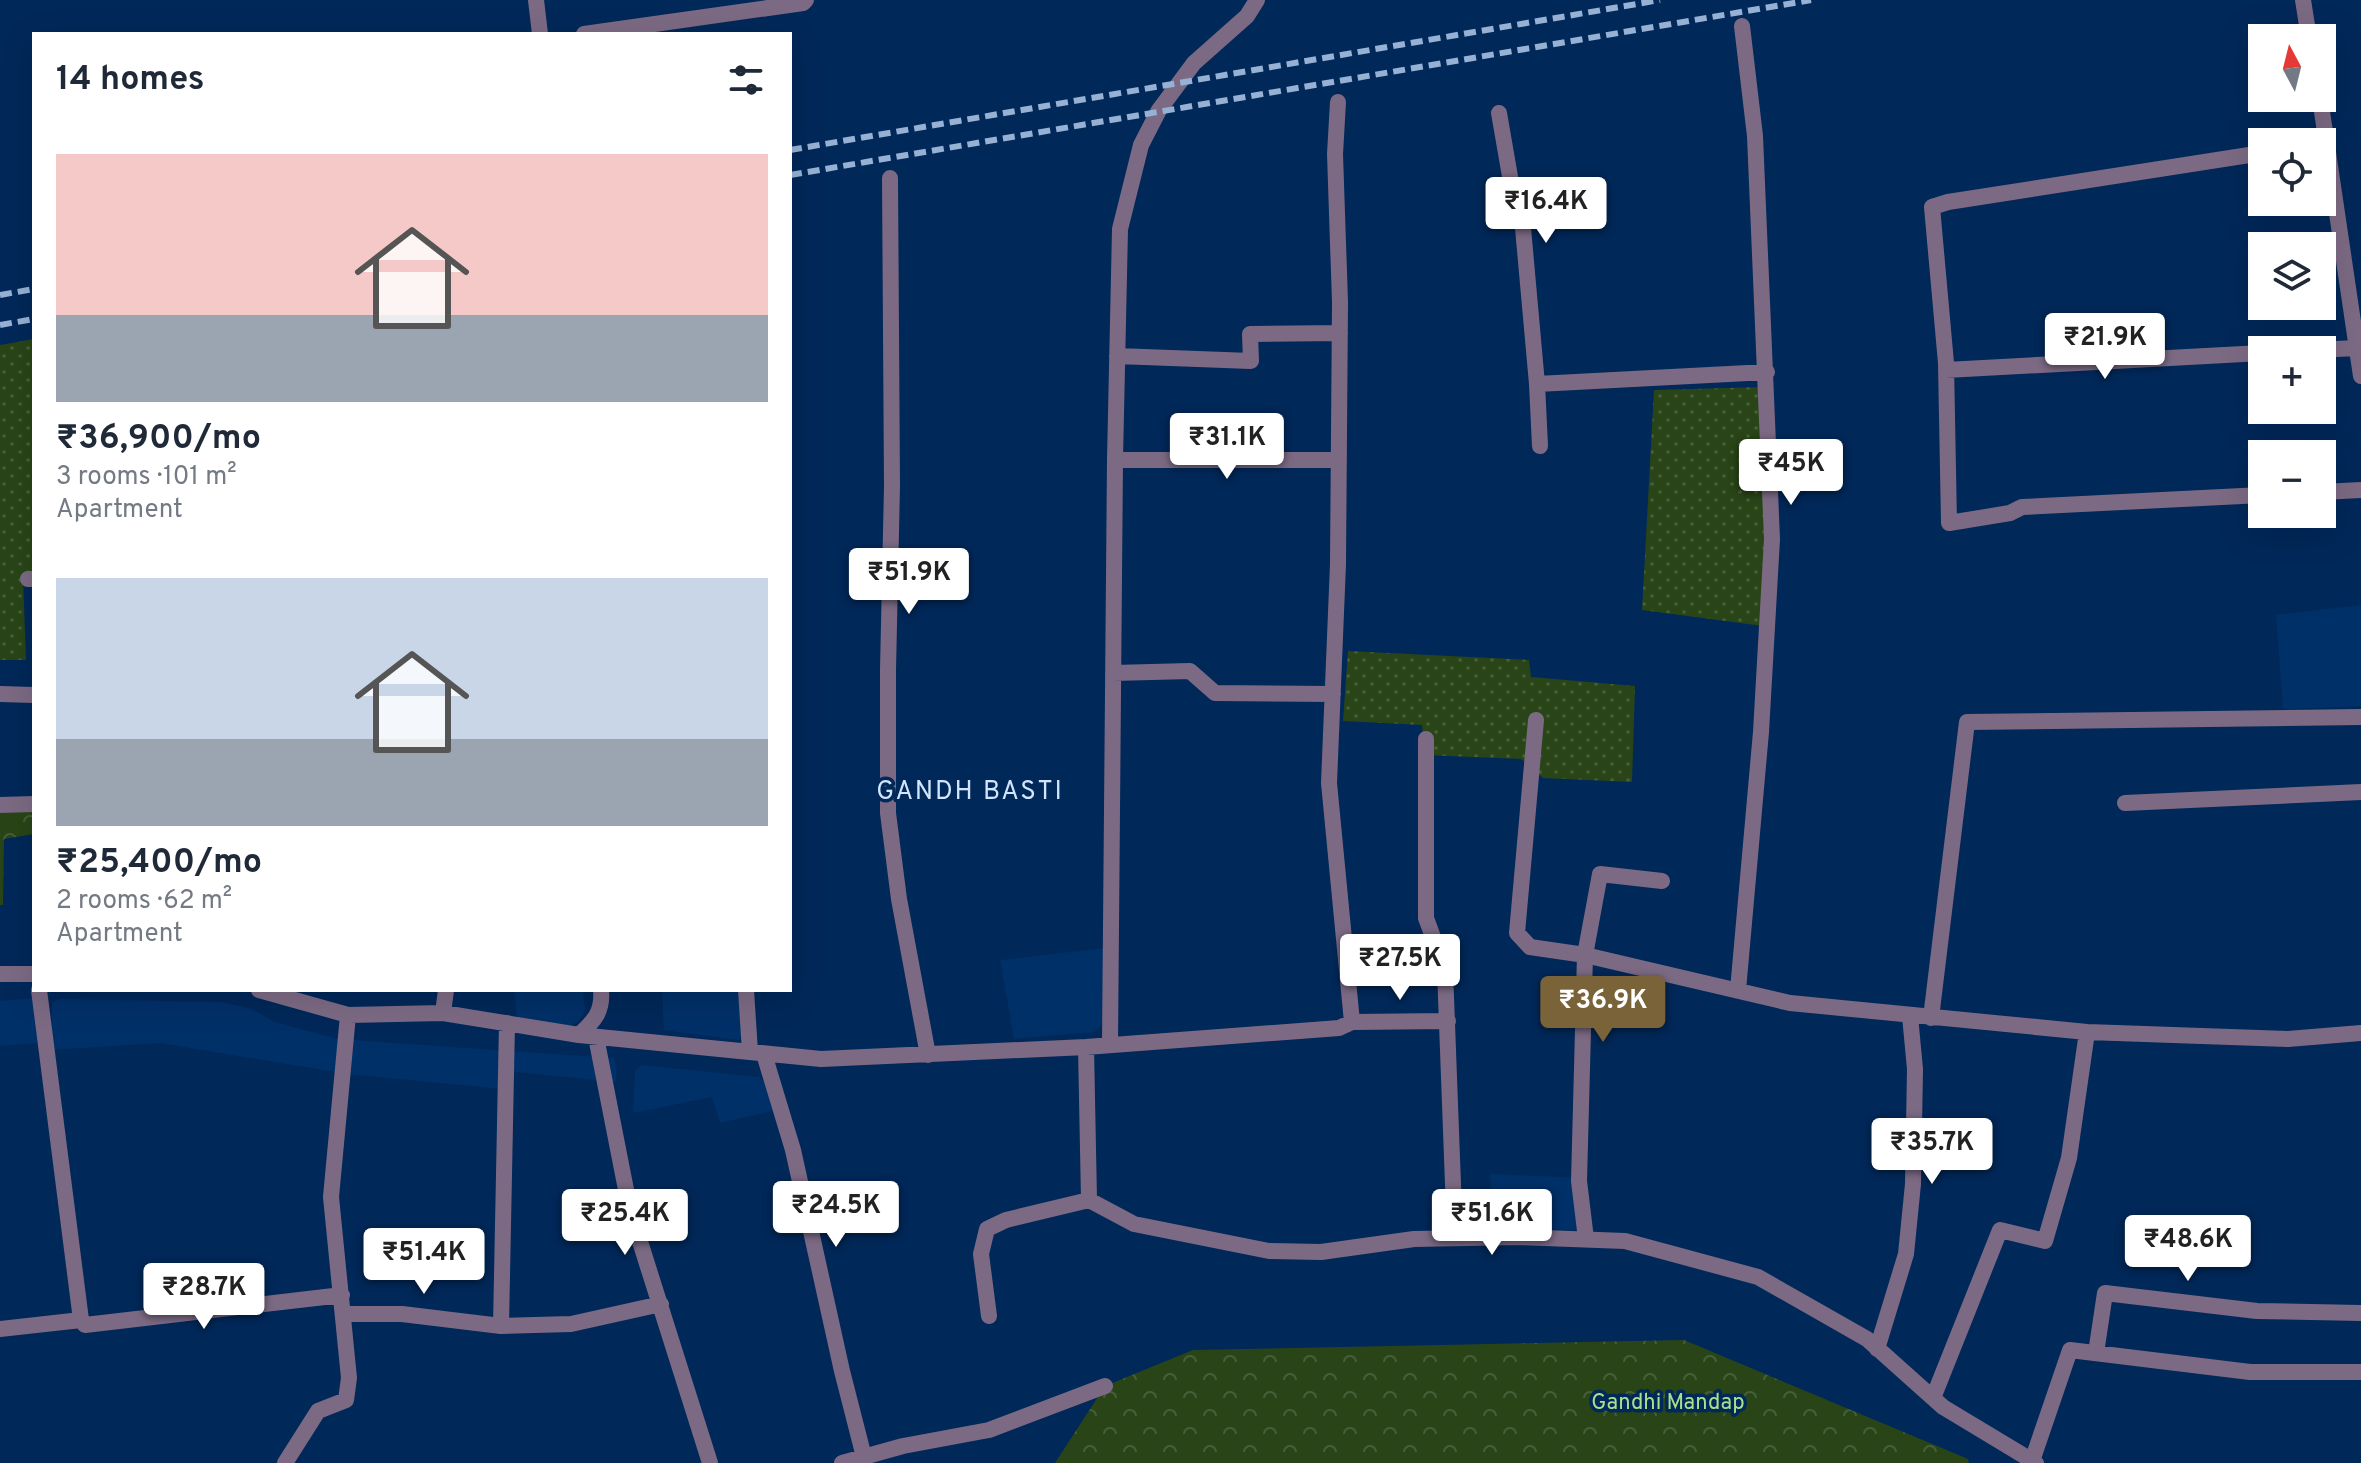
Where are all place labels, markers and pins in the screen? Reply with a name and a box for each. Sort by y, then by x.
pin: ₹16.4K [1481,177,1611,245]
pin: ₹21.9K [2040,313,2170,381]
pin: ₹31.1K [1162,413,1292,481]
pin: ₹45K [1744,439,1838,507]
pin: ₹51.9K [844,548,974,616]
pin: ₹27.5K [1335,934,1465,1002]
pin: ₹36.9K [1538,976,1668,1044]
pin: ₹35.7K [1867,1118,1997,1186]
pin: ₹24.5K [771,1181,901,1249]
pin: ₹25.4K [560,1189,690,1257]
pin: ₹51.6K [1427,1189,1557,1257]
pin: ₹48.6K [2123,1215,2253,1283]
pin: ₹51.4K [359,1228,489,1296]
pin: ₹28.7K [139,1263,269,1331]

